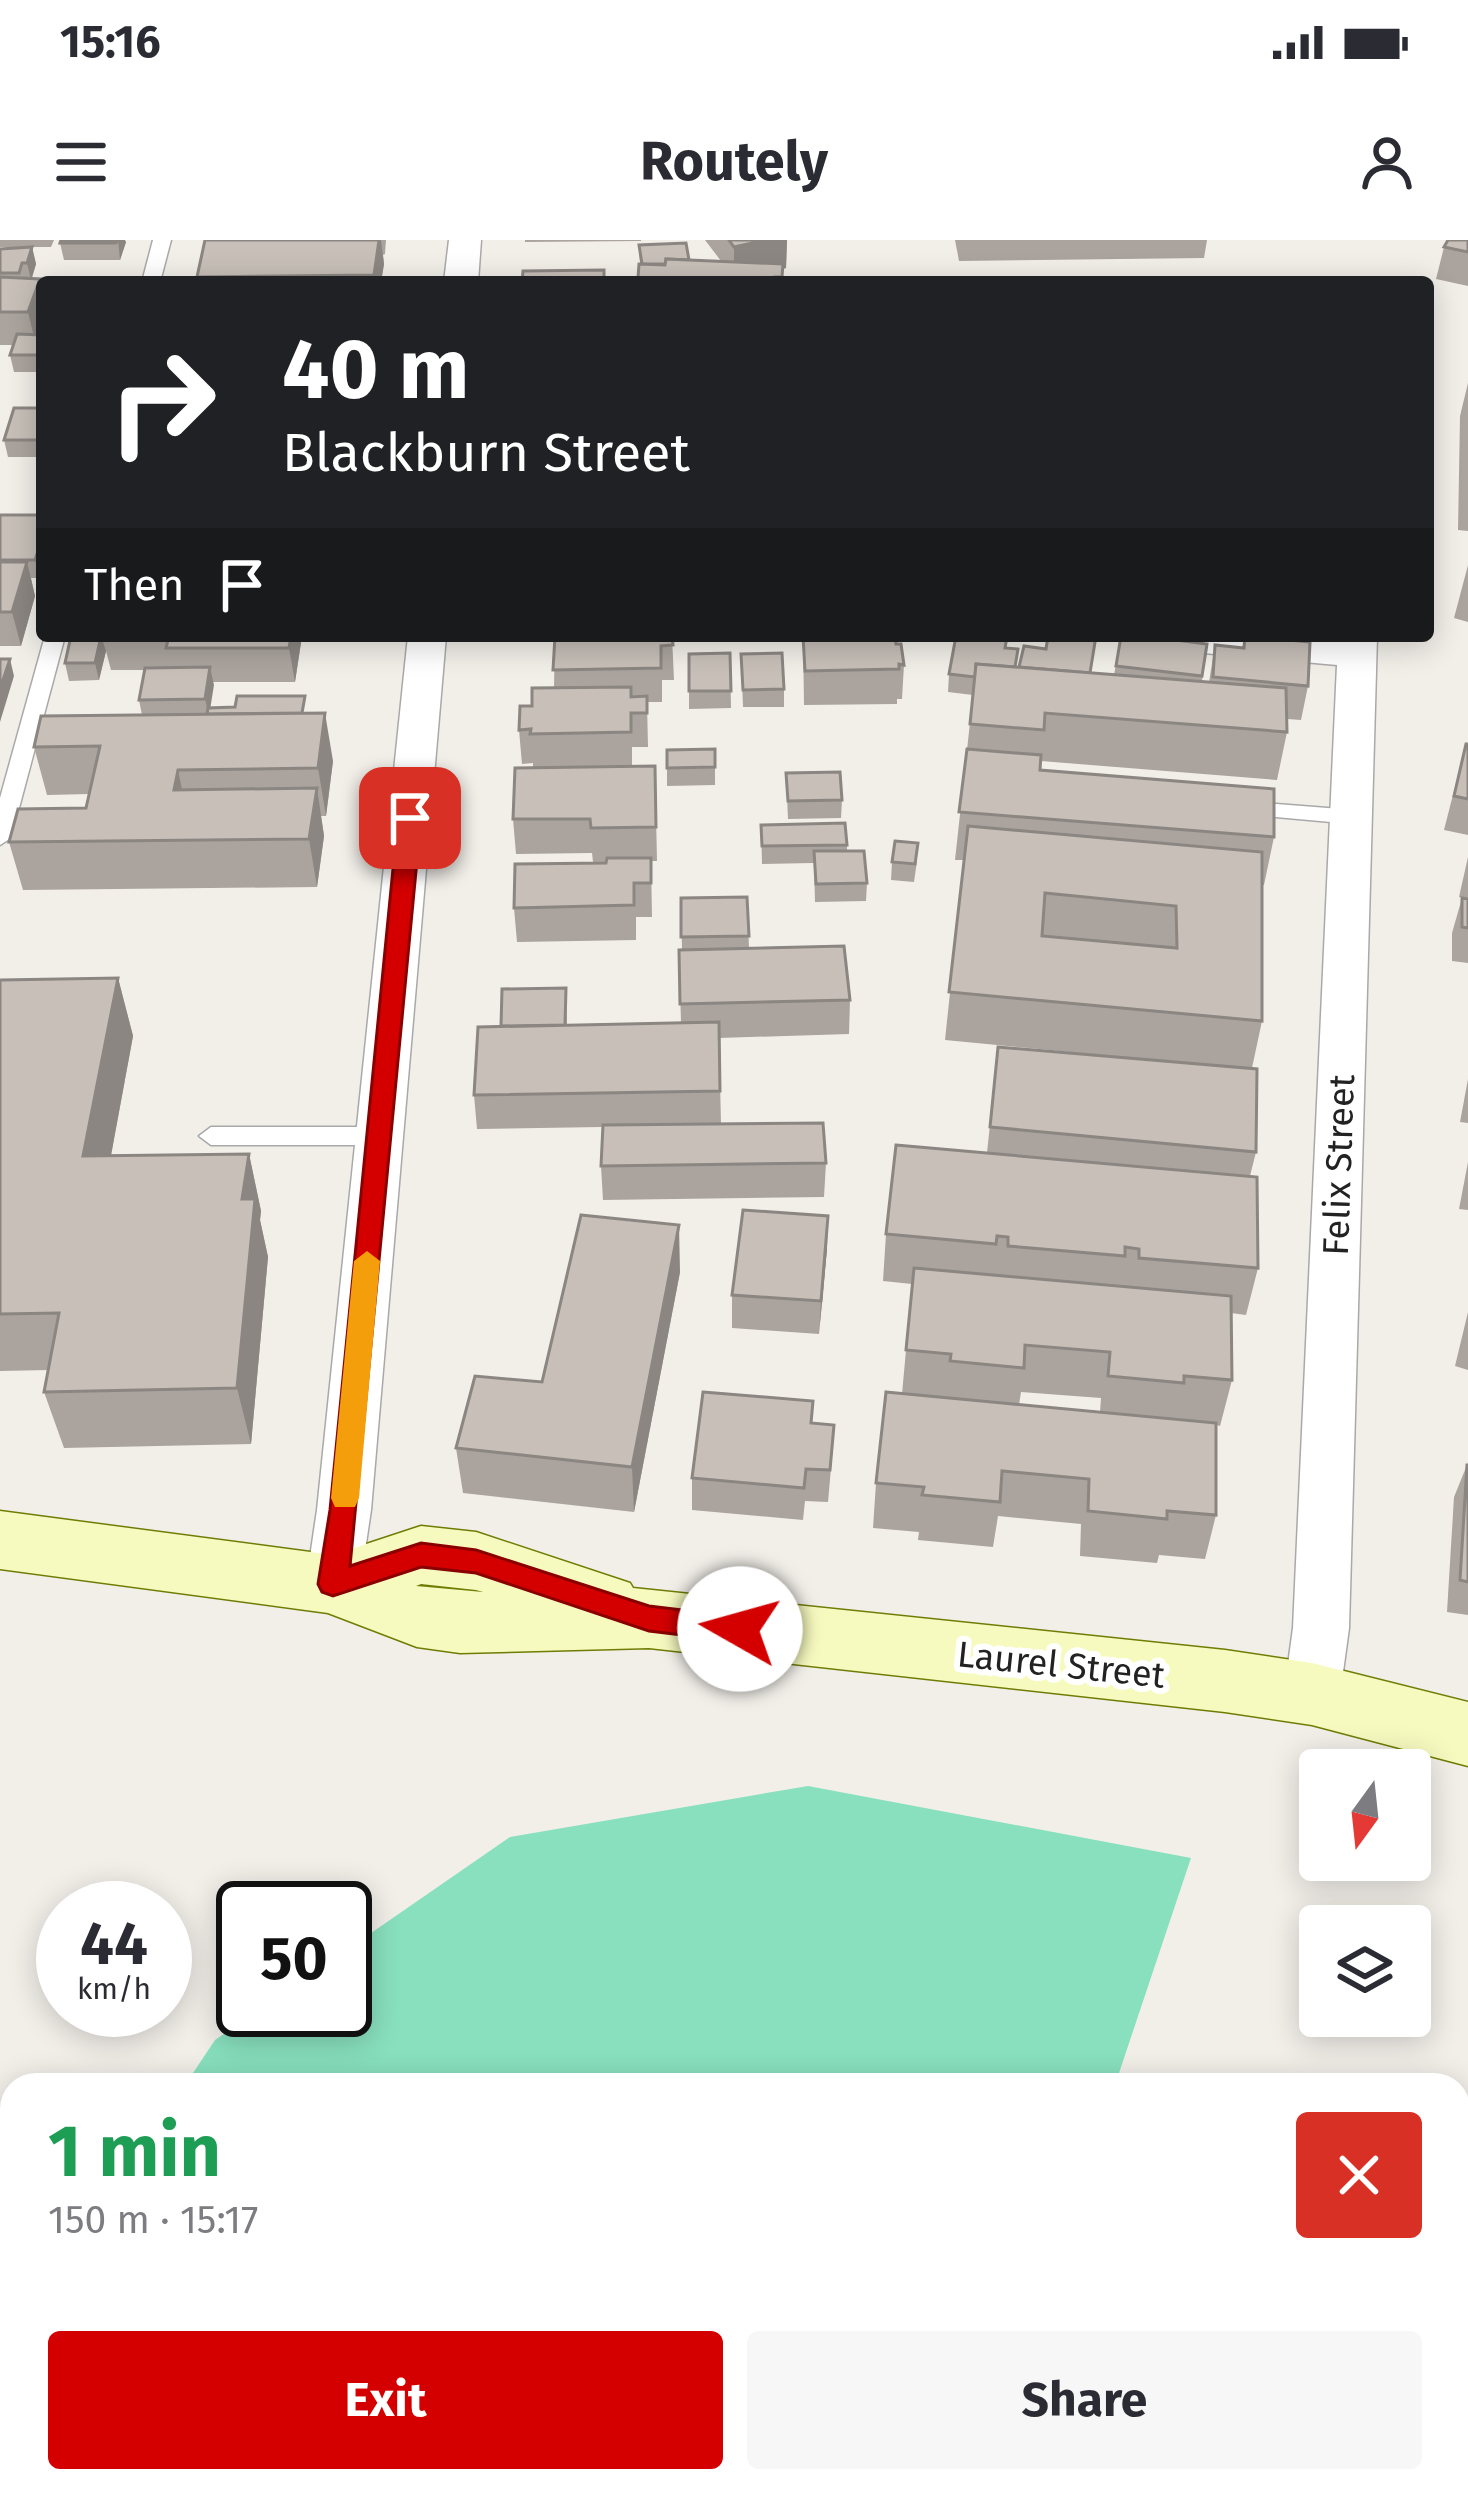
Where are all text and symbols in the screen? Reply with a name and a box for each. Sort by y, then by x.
text: 15:16 [60,15,161,69]
icon: menu [48,129,114,195]
icon: person [1354,129,1420,195]
text: Routely [640,130,828,194]
text: 40 m [282,319,470,420]
icon: right [84,324,240,480]
text: Blackburn Street [282,421,690,485]
icon: arrive [209,552,275,618]
text: Then [84,558,185,612]
pin [359,767,461,869]
icon: arrive [377,785,443,851]
street label: Felix Street [1314,1074,1364,1256]
position arrow [677,1566,803,1692]
street label: Laurel Street [955,1632,1167,1698]
north arrow [1299,1749,1431,1881]
map controls [1299,1749,1431,2037]
speed limit sign: 50 [216,1881,372,2037]
button: layers [1299,1905,1431,2037]
text: 44 [80,1908,148,1980]
text: km/h [77,1971,151,2007]
text: 1 min [48,2109,221,2195]
button: close [1296,2112,1422,2238]
text: 150 m · 15:17 [48,2197,258,2243]
button: Exit [48,2331,723,2469]
button: Share [747,2331,1422,2469]

